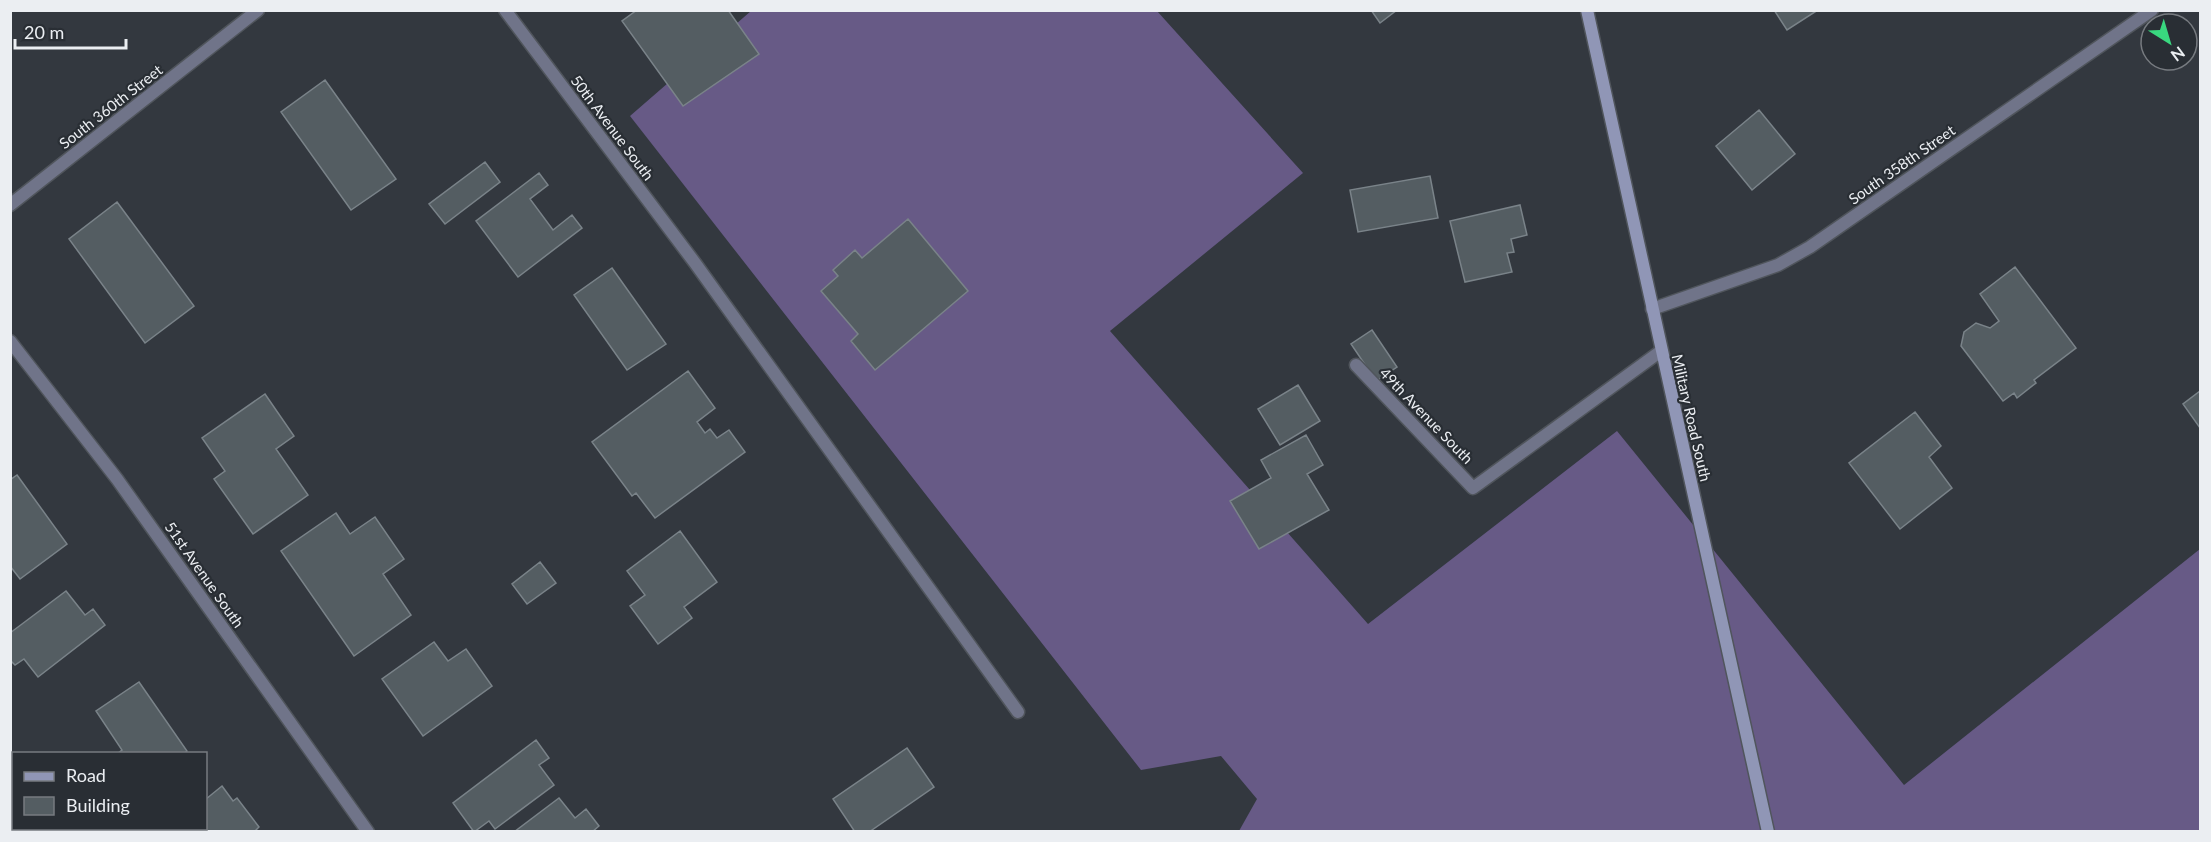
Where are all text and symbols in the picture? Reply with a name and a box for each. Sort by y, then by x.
scale bar [15,12,126,50]
north arrow [2139,12,2199,72]
text: 20 m [24,21,64,43]
text: N [2168,43,2189,66]
street label: South 360th Street [55,60,166,152]
street label: 50th Avenue South [567,71,658,183]
street label: South 358th Street [1845,120,1959,208]
street label: Military Road South [1669,352,1715,483]
street label: 49th Avenue South [1376,363,1477,467]
street label: 51st Avenue South [162,518,248,631]
legend [12,752,207,830]
text: Road [66,764,106,786]
text: Building [66,794,130,816]

